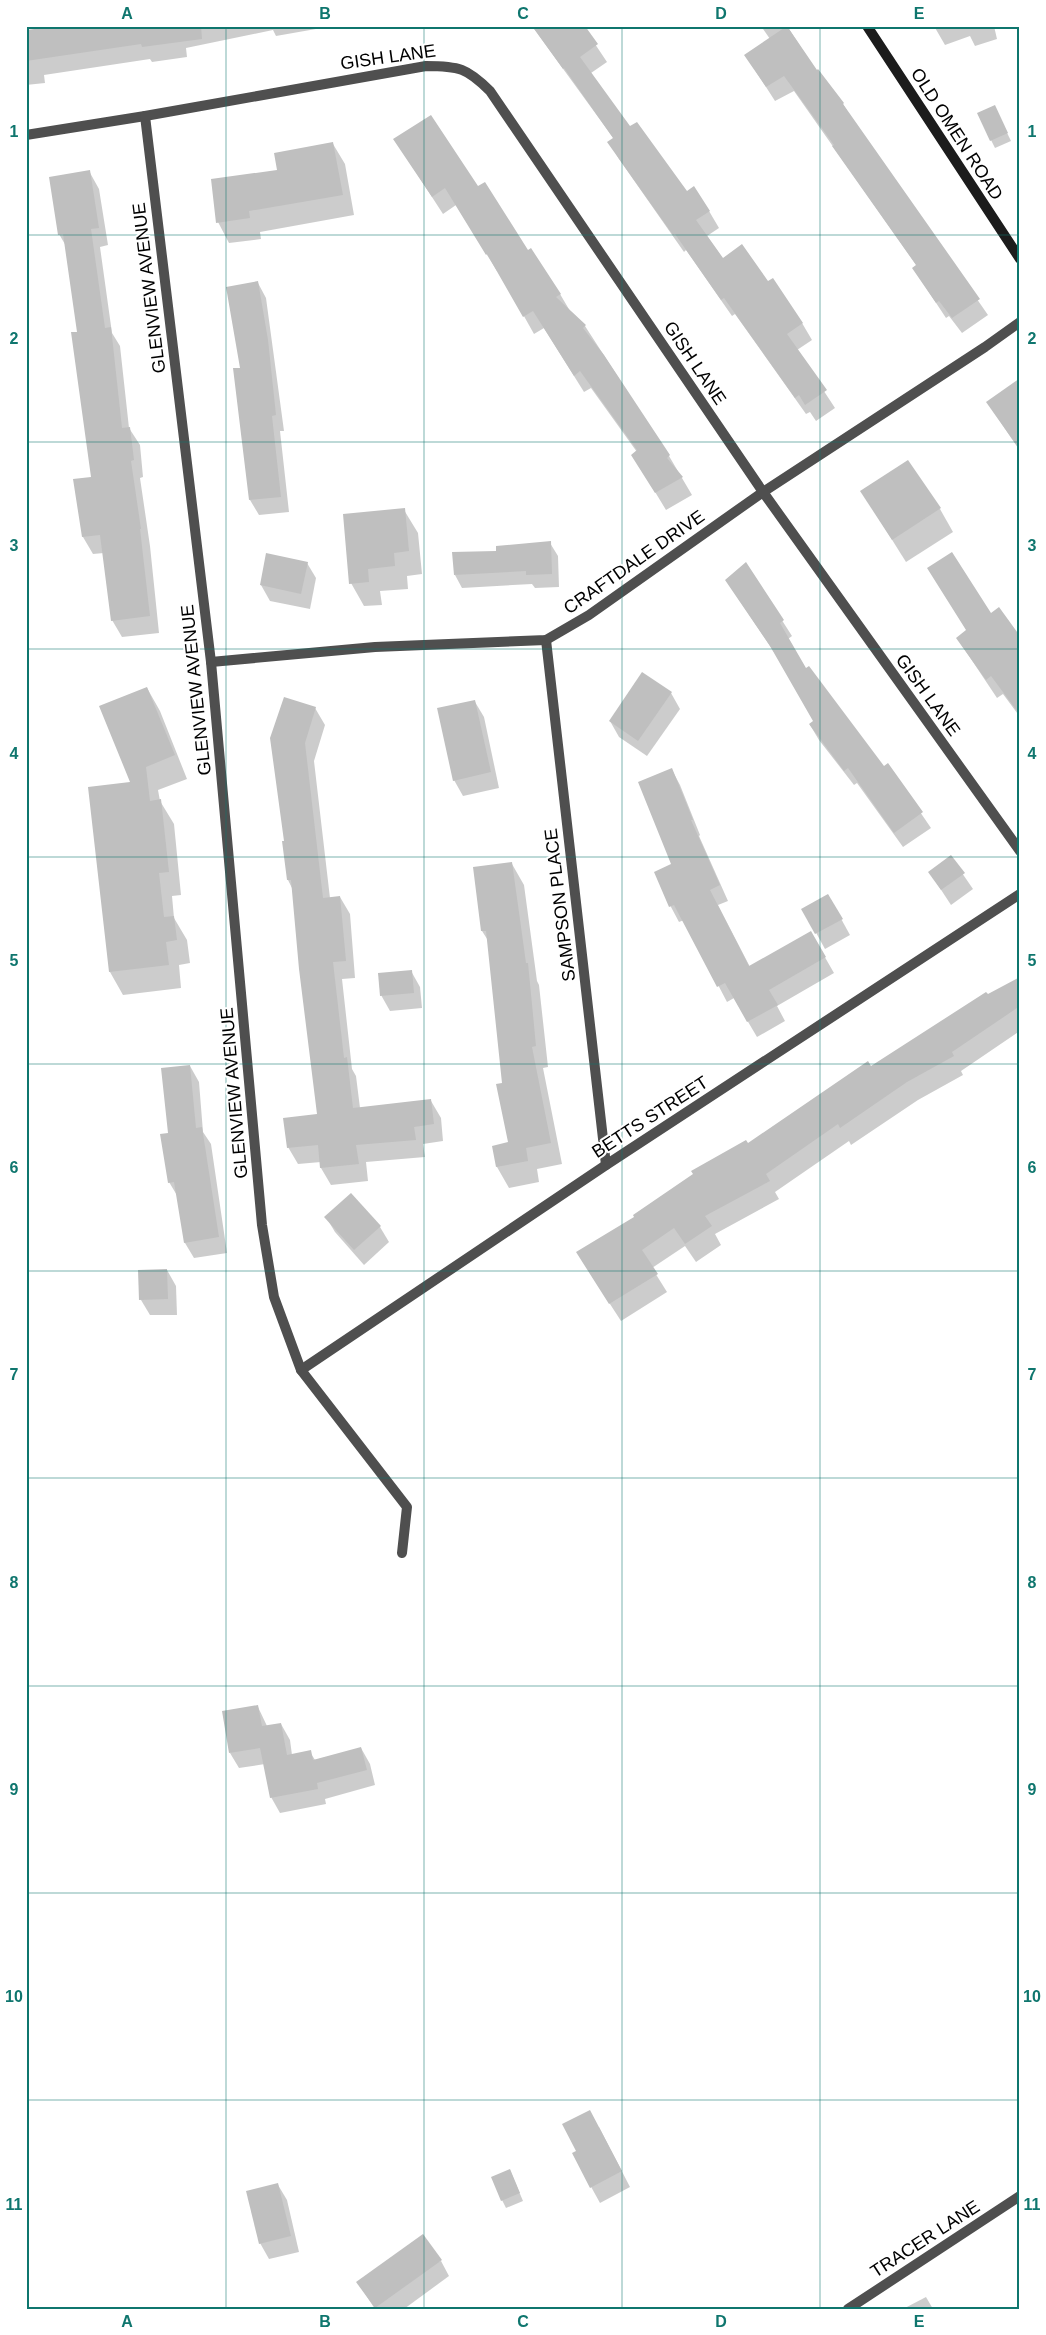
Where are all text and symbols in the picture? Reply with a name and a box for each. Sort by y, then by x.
text: A [121,5,133,22]
text: B [319,5,331,22]
text: C [517,5,529,22]
text: D [715,5,727,22]
text: E [914,5,925,22]
street label: GISH LANE [339,40,437,74]
street label: OLD OMEN ROAD [907,64,1007,204]
text: 1 [10,123,19,140]
text: 1 [1028,123,1037,140]
street label: GLENVIEW AVENUE [129,202,169,374]
street label: GISH LANE [660,318,730,408]
text: 2 [10,330,19,347]
text: 2 [1028,330,1037,347]
street label: CRAFTDALE DRIVE [560,506,708,618]
text: 3 [10,537,19,554]
text: 3 [1028,537,1037,554]
street label: GLENVIEW AVENUE [177,604,215,776]
street label: GISH LANE [892,650,964,740]
text: 4 [10,745,19,762]
text: 4 [1028,745,1037,762]
street label: SAMPSON PLACE [541,827,579,983]
text: 5 [10,952,19,969]
text: 5 [1028,952,1037,969]
street label: GLENVIEW AVENUE [217,1007,251,1179]
street label: BETTS STREET [588,1072,712,1162]
text: 6 [10,1159,19,1176]
text: 6 [1028,1159,1037,1176]
text: 7 [10,1366,19,1383]
text: 7 [1028,1366,1037,1383]
text: 8 [10,1574,19,1591]
text: 8 [1028,1574,1037,1591]
text: 9 [10,1781,19,1798]
text: 9 [1028,1781,1037,1798]
text: 10 [5,1988,23,2005]
text: 10 [1023,1988,1041,2005]
text: 11 [6,2196,23,2213]
street label: TRACER LANE [867,2196,983,2282]
text: 11 [1024,2196,1041,2213]
text: A [121,2313,133,2330]
text: B [319,2313,331,2330]
text: C [517,2313,529,2330]
text: D [715,2313,727,2330]
text: E [914,2313,925,2330]

